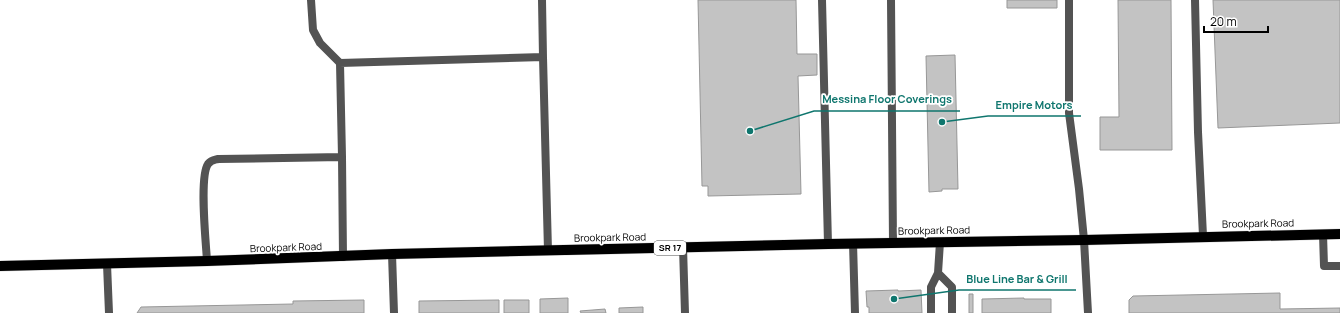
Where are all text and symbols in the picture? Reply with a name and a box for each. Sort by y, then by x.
scale bar [1204,8,1268,34]
text: 20 m [1210,13,1237,30]
callout: Messina Floor Coverings [814,88,960,111]
text: Messina Floor Coverings [822,91,952,106]
callout: Empire Motors [988,93,1081,116]
text: Empire Motors [996,97,1072,112]
street label: Brookpark Road [1222,215,1294,231]
street label: Brookpark Road [898,222,970,238]
street label: Brookpark Road [574,229,646,245]
street label: Brookpark Road [250,239,322,255]
road number: SR 17 [654,241,686,255]
callout: Blue Line Bar & Grill [959,267,1076,290]
text: Blue Line Bar & Grill [966,271,1068,286]

